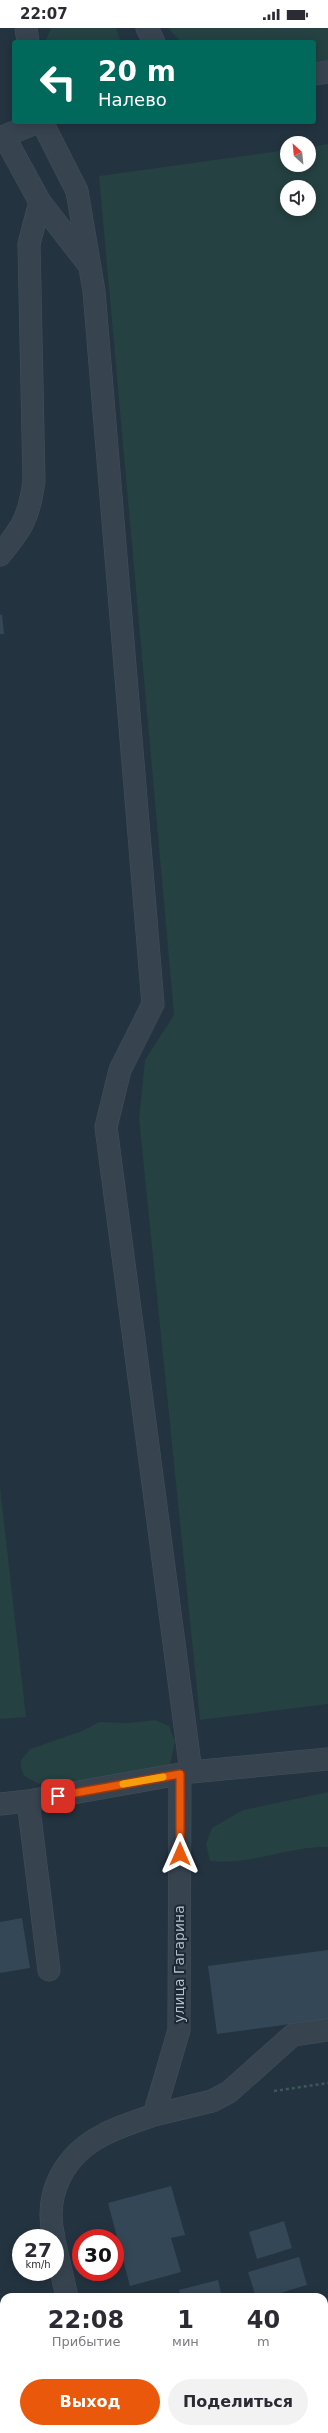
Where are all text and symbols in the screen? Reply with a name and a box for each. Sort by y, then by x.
text: 22:07 [20,5,68,23]
text: 20 m [98,55,176,88]
icon: left [32,56,84,108]
text: Налево [98,89,167,110]
north arrow [280,136,316,172]
map controls [280,136,316,216]
button: sound [280,180,316,216]
pin [41,1779,75,1813]
icon: arrive [47,1785,69,1807]
position arrow [159,1833,201,1875]
street label: улица Гагарина [171,1905,187,2023]
speed limit sign: 30 [72,2229,124,2281]
text: 27 [24,2238,52,2262]
text: km/h [25,2259,51,2270]
text: 22:08 [48,2306,124,2334]
text: 1 [177,2306,194,2334]
text: 40 [247,2306,280,2334]
text: Прибытие [52,2334,120,2349]
text: мин [172,2334,199,2349]
text: m [257,2334,270,2349]
button: Выход [20,2379,160,2425]
button: Поделиться [168,2379,308,2425]

